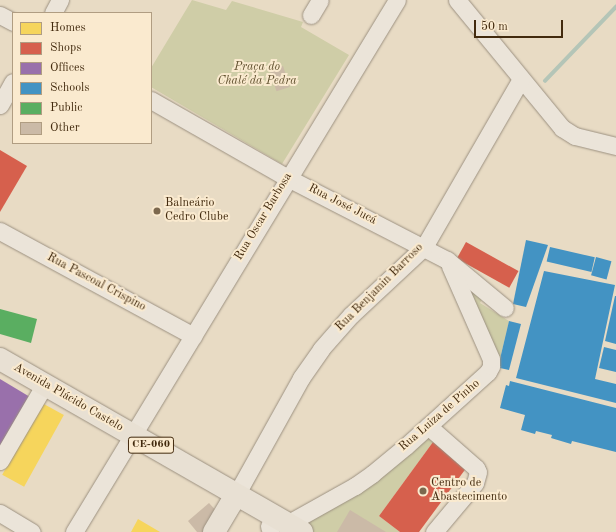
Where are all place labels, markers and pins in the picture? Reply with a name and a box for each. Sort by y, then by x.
place label: Balneário Cedro Clube [165,197,228,225]
marker: Balneário Cedro Clube [152,206,162,216]
place label: Centro de Abastecimento [431,477,507,505]
marker: Centro de Abastecimento [418,486,428,496]

